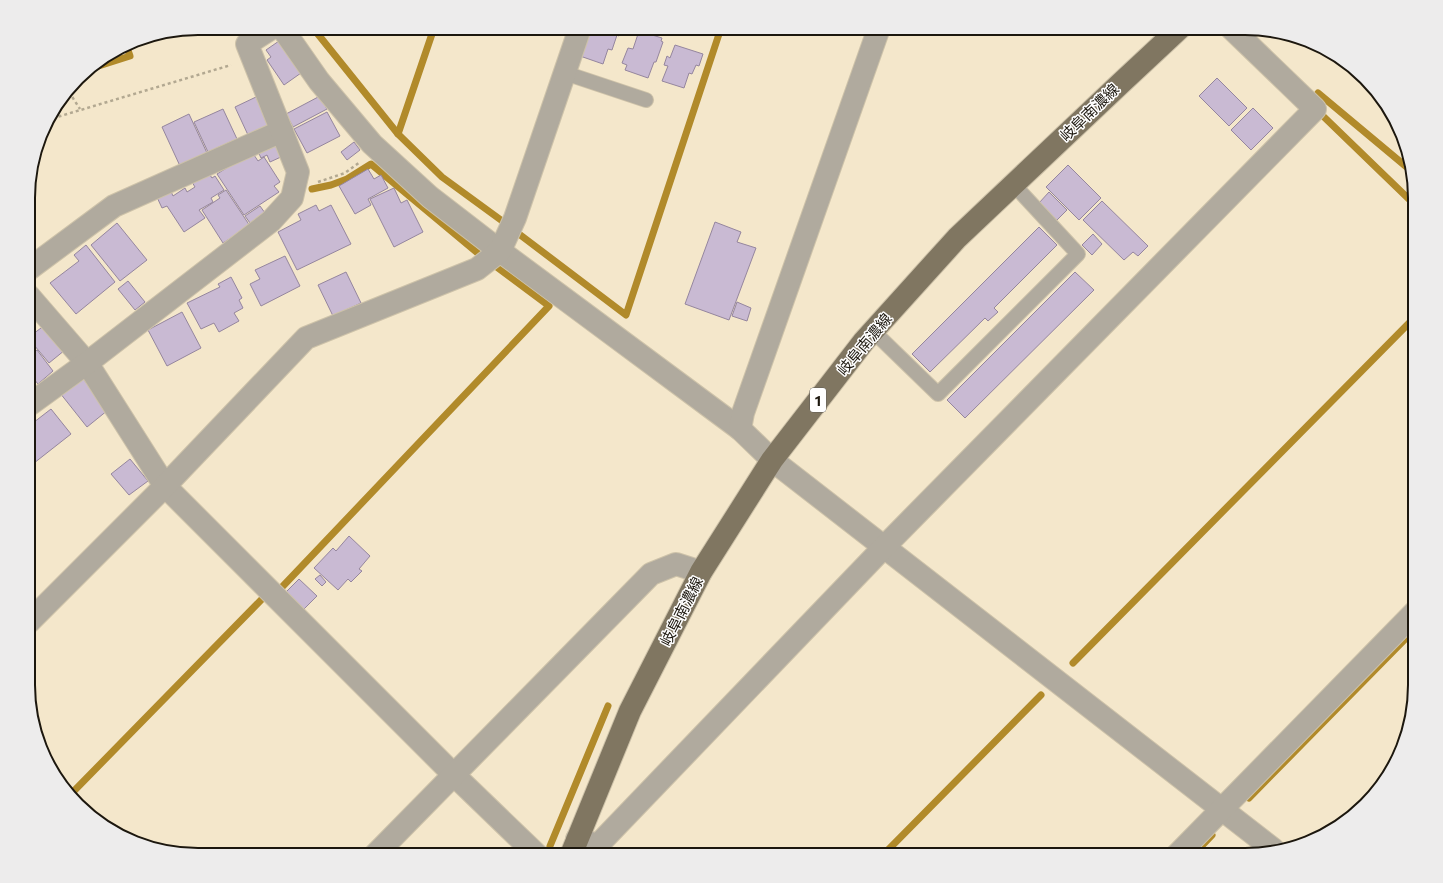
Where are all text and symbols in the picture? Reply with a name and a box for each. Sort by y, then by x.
street label: 岐阜南濃線 [1056,79,1122,145]
street label: 岐阜南濃線 [833,309,895,379]
road number: 1 [810,388,826,412]
street label: 岐阜南濃線 [656,573,706,649]

